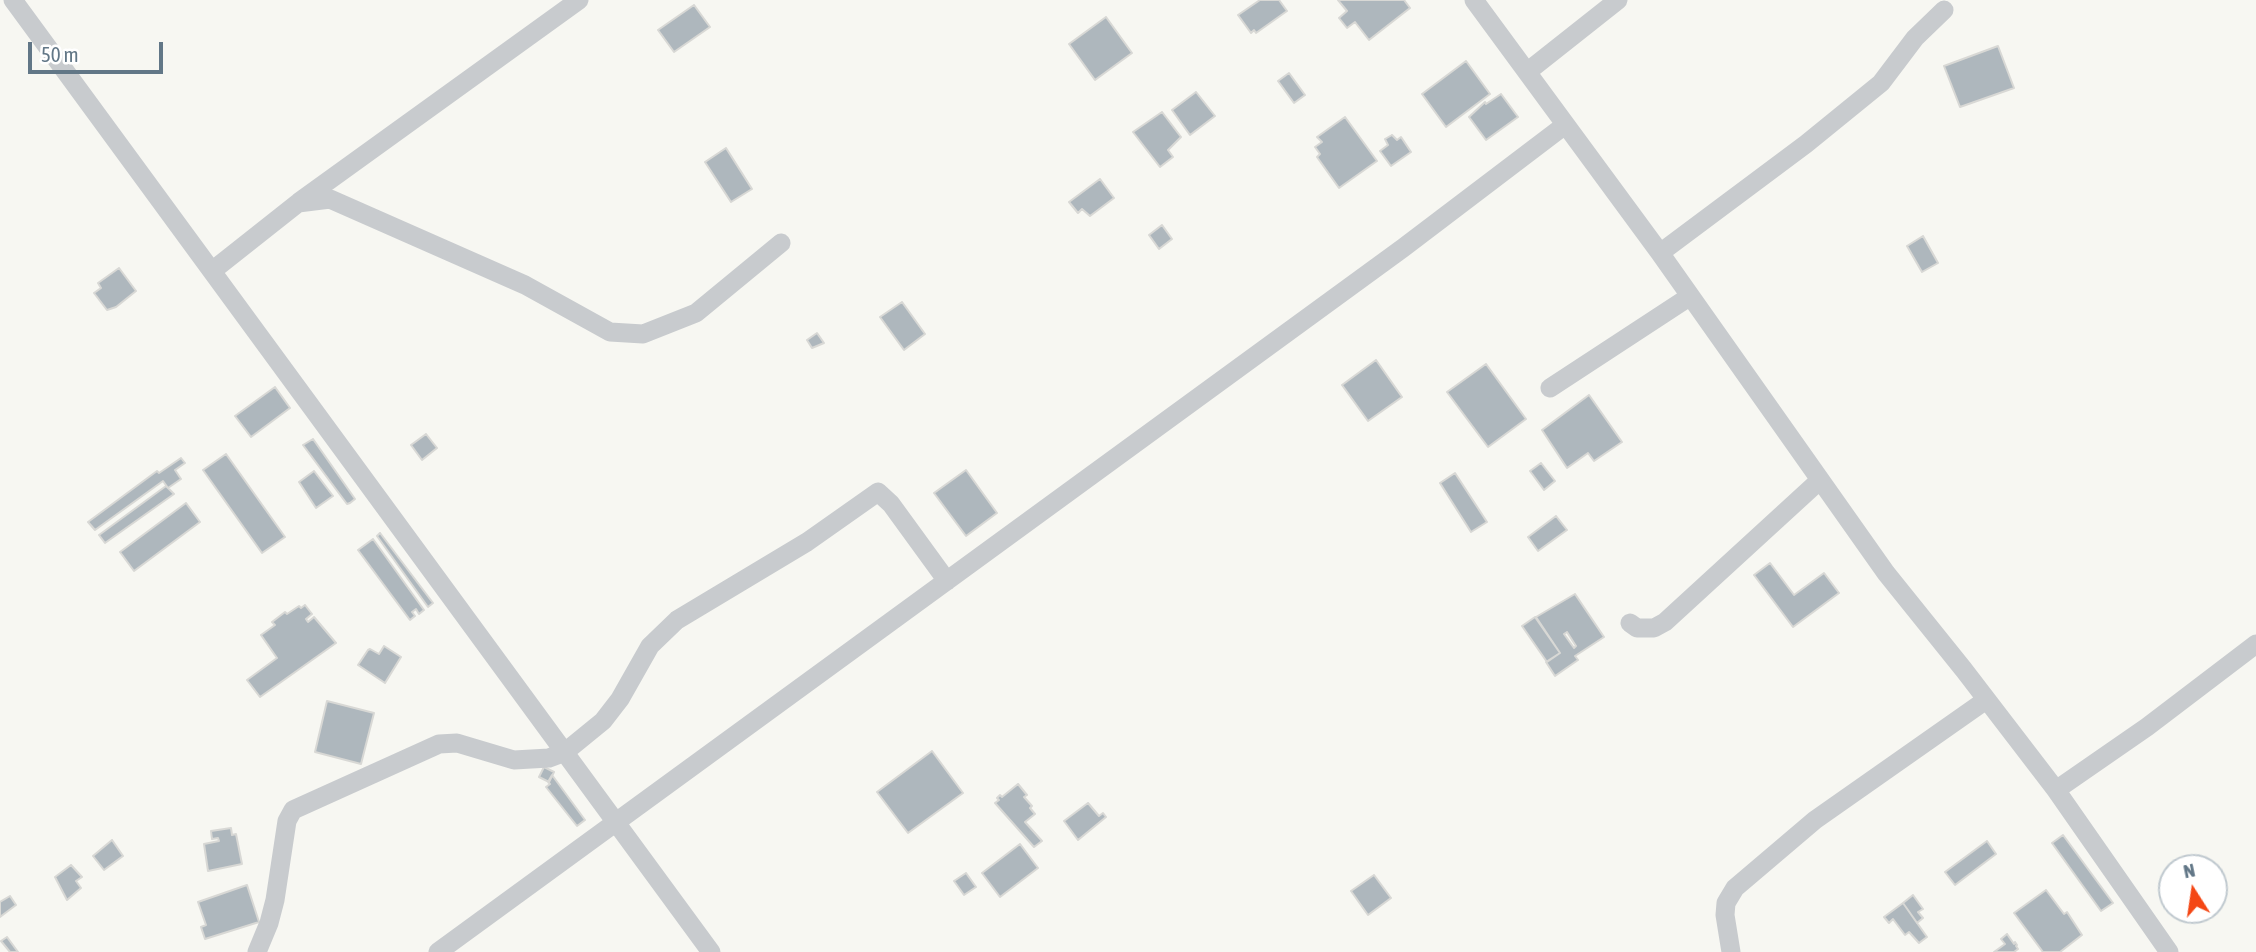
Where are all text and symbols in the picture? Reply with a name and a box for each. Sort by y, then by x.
scale bar [32,28,166,72]
text: 50 m [41,42,79,66]
north arrow [2158,854,2228,924]
text: N [2181,858,2197,882]

